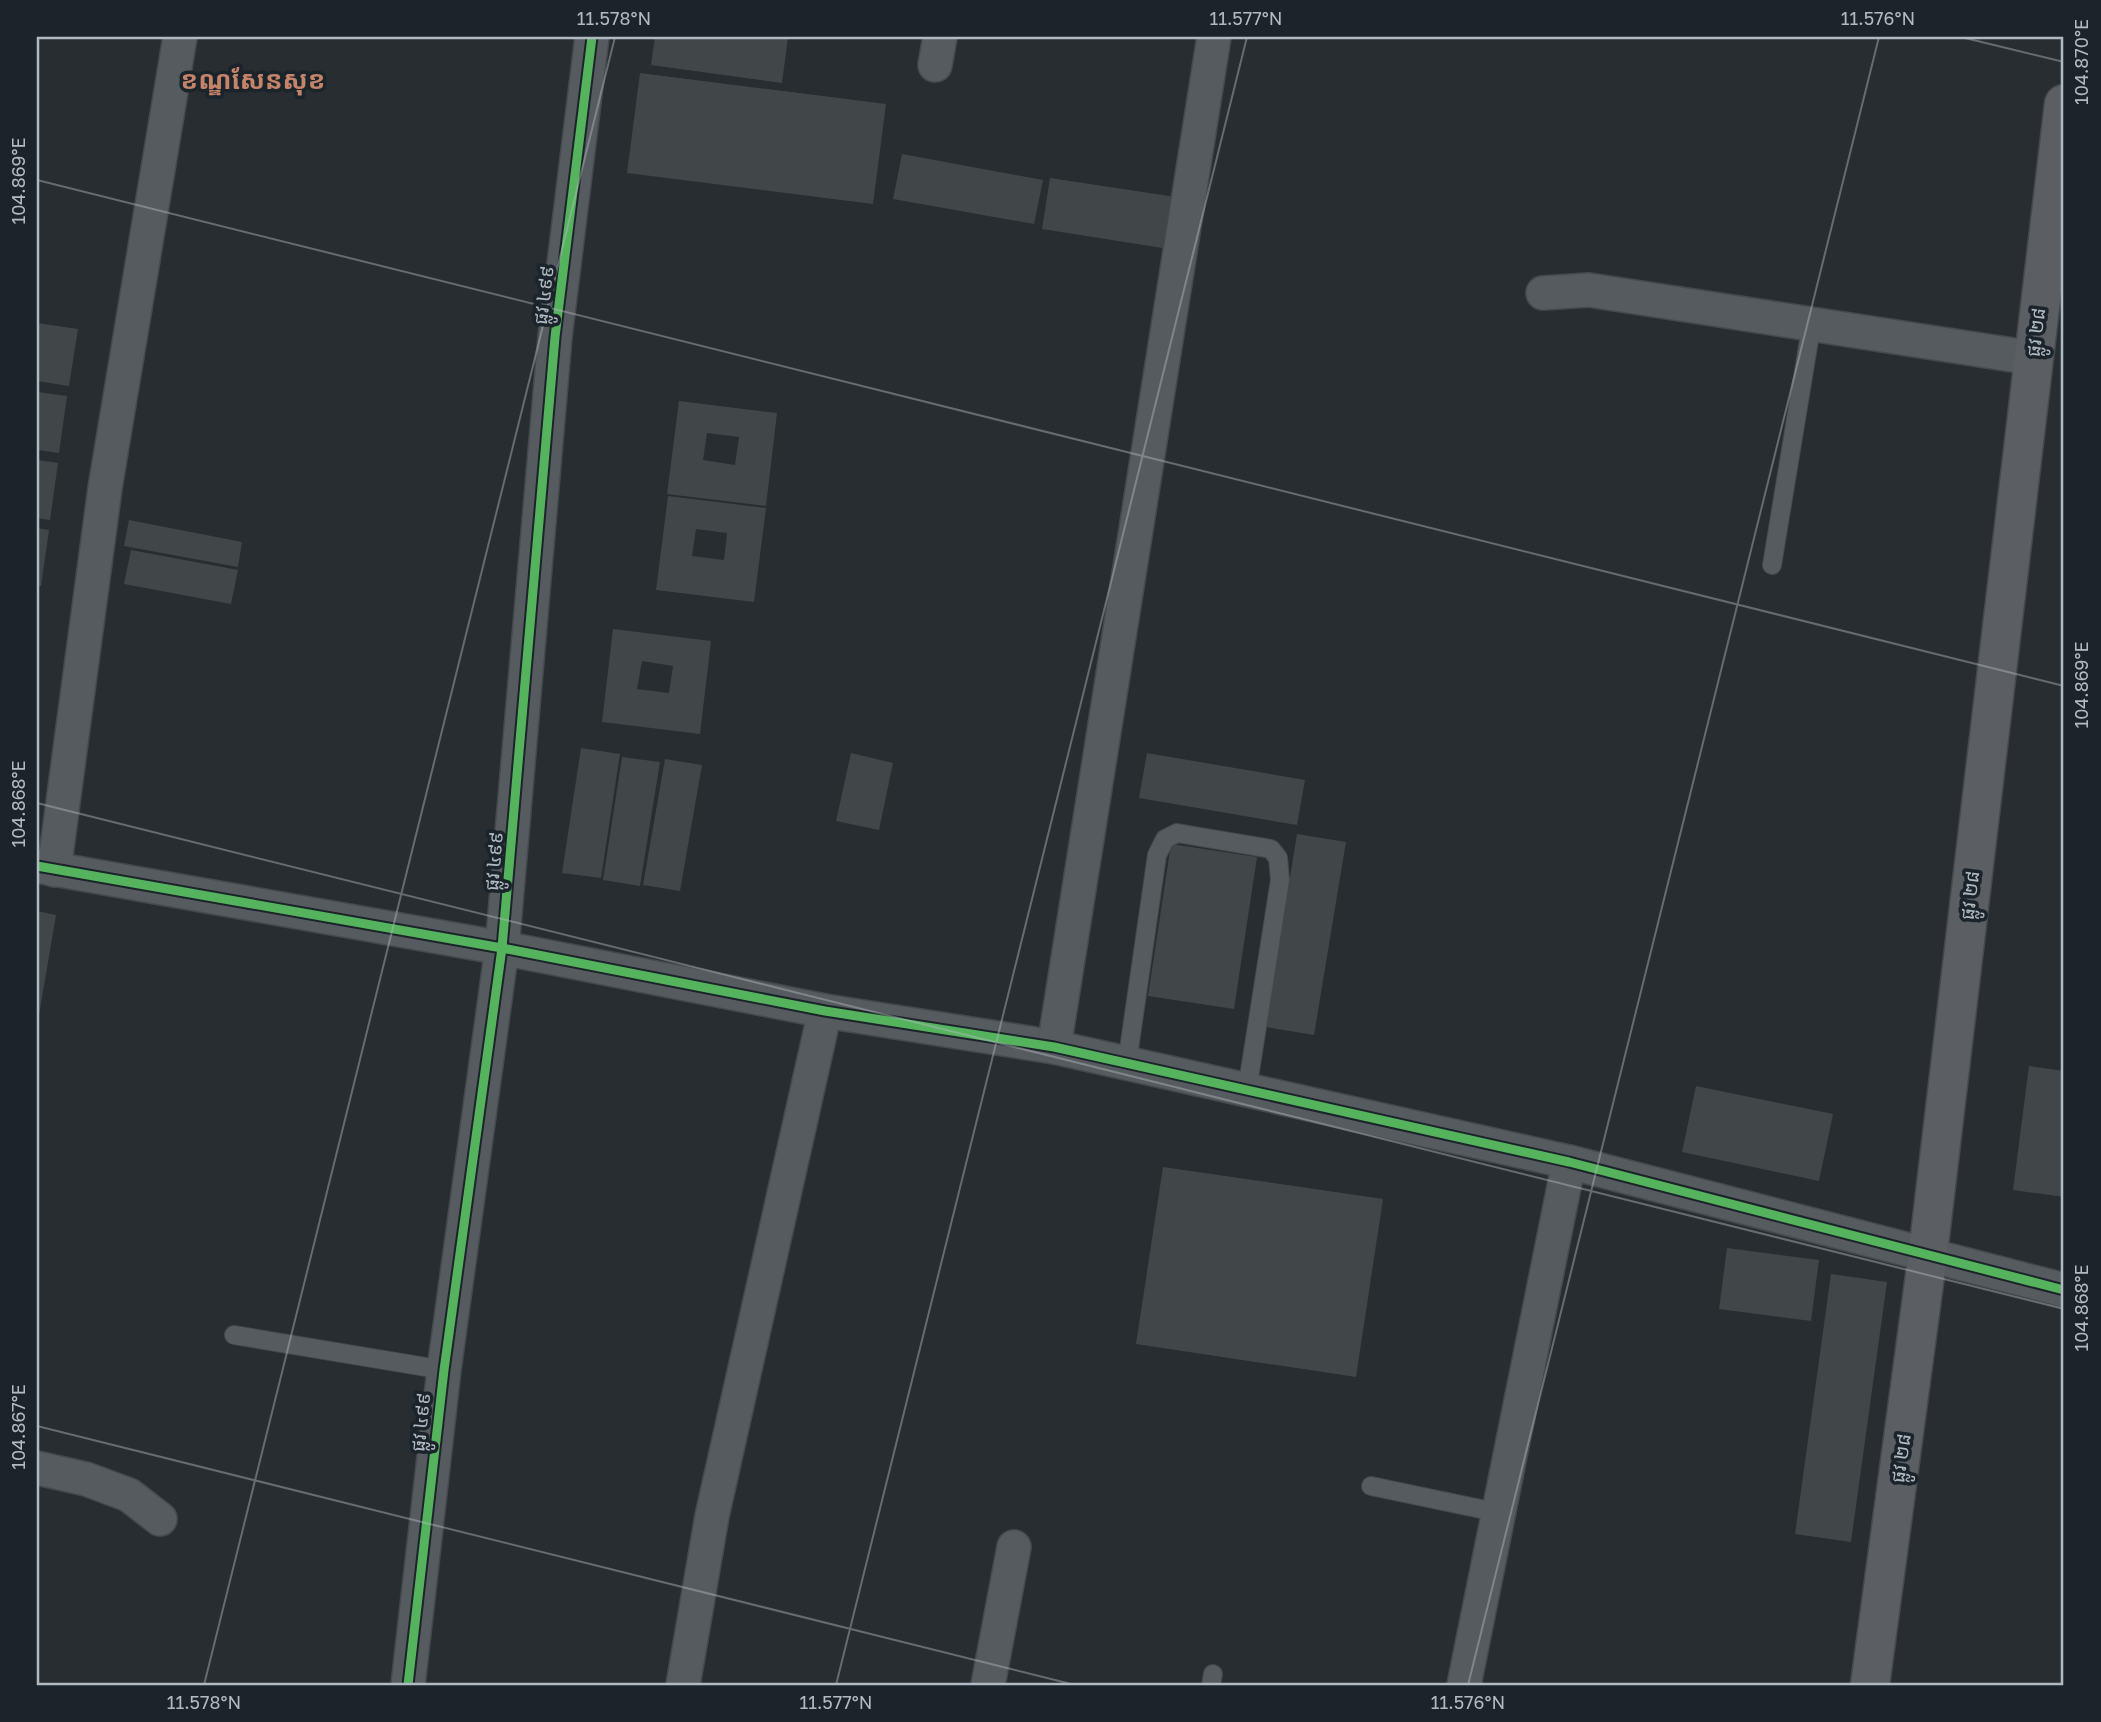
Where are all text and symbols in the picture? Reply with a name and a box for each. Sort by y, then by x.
text: 11.578°N [577,7,651,29]
text: 11.577°N [1209,7,1283,29]
text: 11.576°N [1841,7,1915,29]
text: 104.870°E [2070,19,2092,105]
district label: ខណ្ឌសែនសុខ [180,64,326,96]
text: 104.869°E [7,137,29,225]
street label: ផ្លូវ ៤៩៩ [528,264,565,327]
street label: ផ្លូវ ២៨ [2021,306,2056,359]
text: 104.869°E [2070,641,2092,729]
text: 104.868°E [7,760,29,848]
street label: ផ្លូវ ៤៩៩ [479,831,514,892]
street label: ផ្លូវ ២៨ [1955,869,1990,922]
text: 104.868°E [2070,1264,2092,1352]
text: 104.867°E [7,1384,29,1470]
street label: ផ្លូវ ៤៩៩ [405,1391,441,1453]
street label: ផ្លូវ ២៨ [1885,1432,1921,1485]
text: 11.578°N [167,1691,241,1713]
text: 11.577°N [799,1691,873,1713]
text: 11.576°N [1431,1691,1505,1713]

